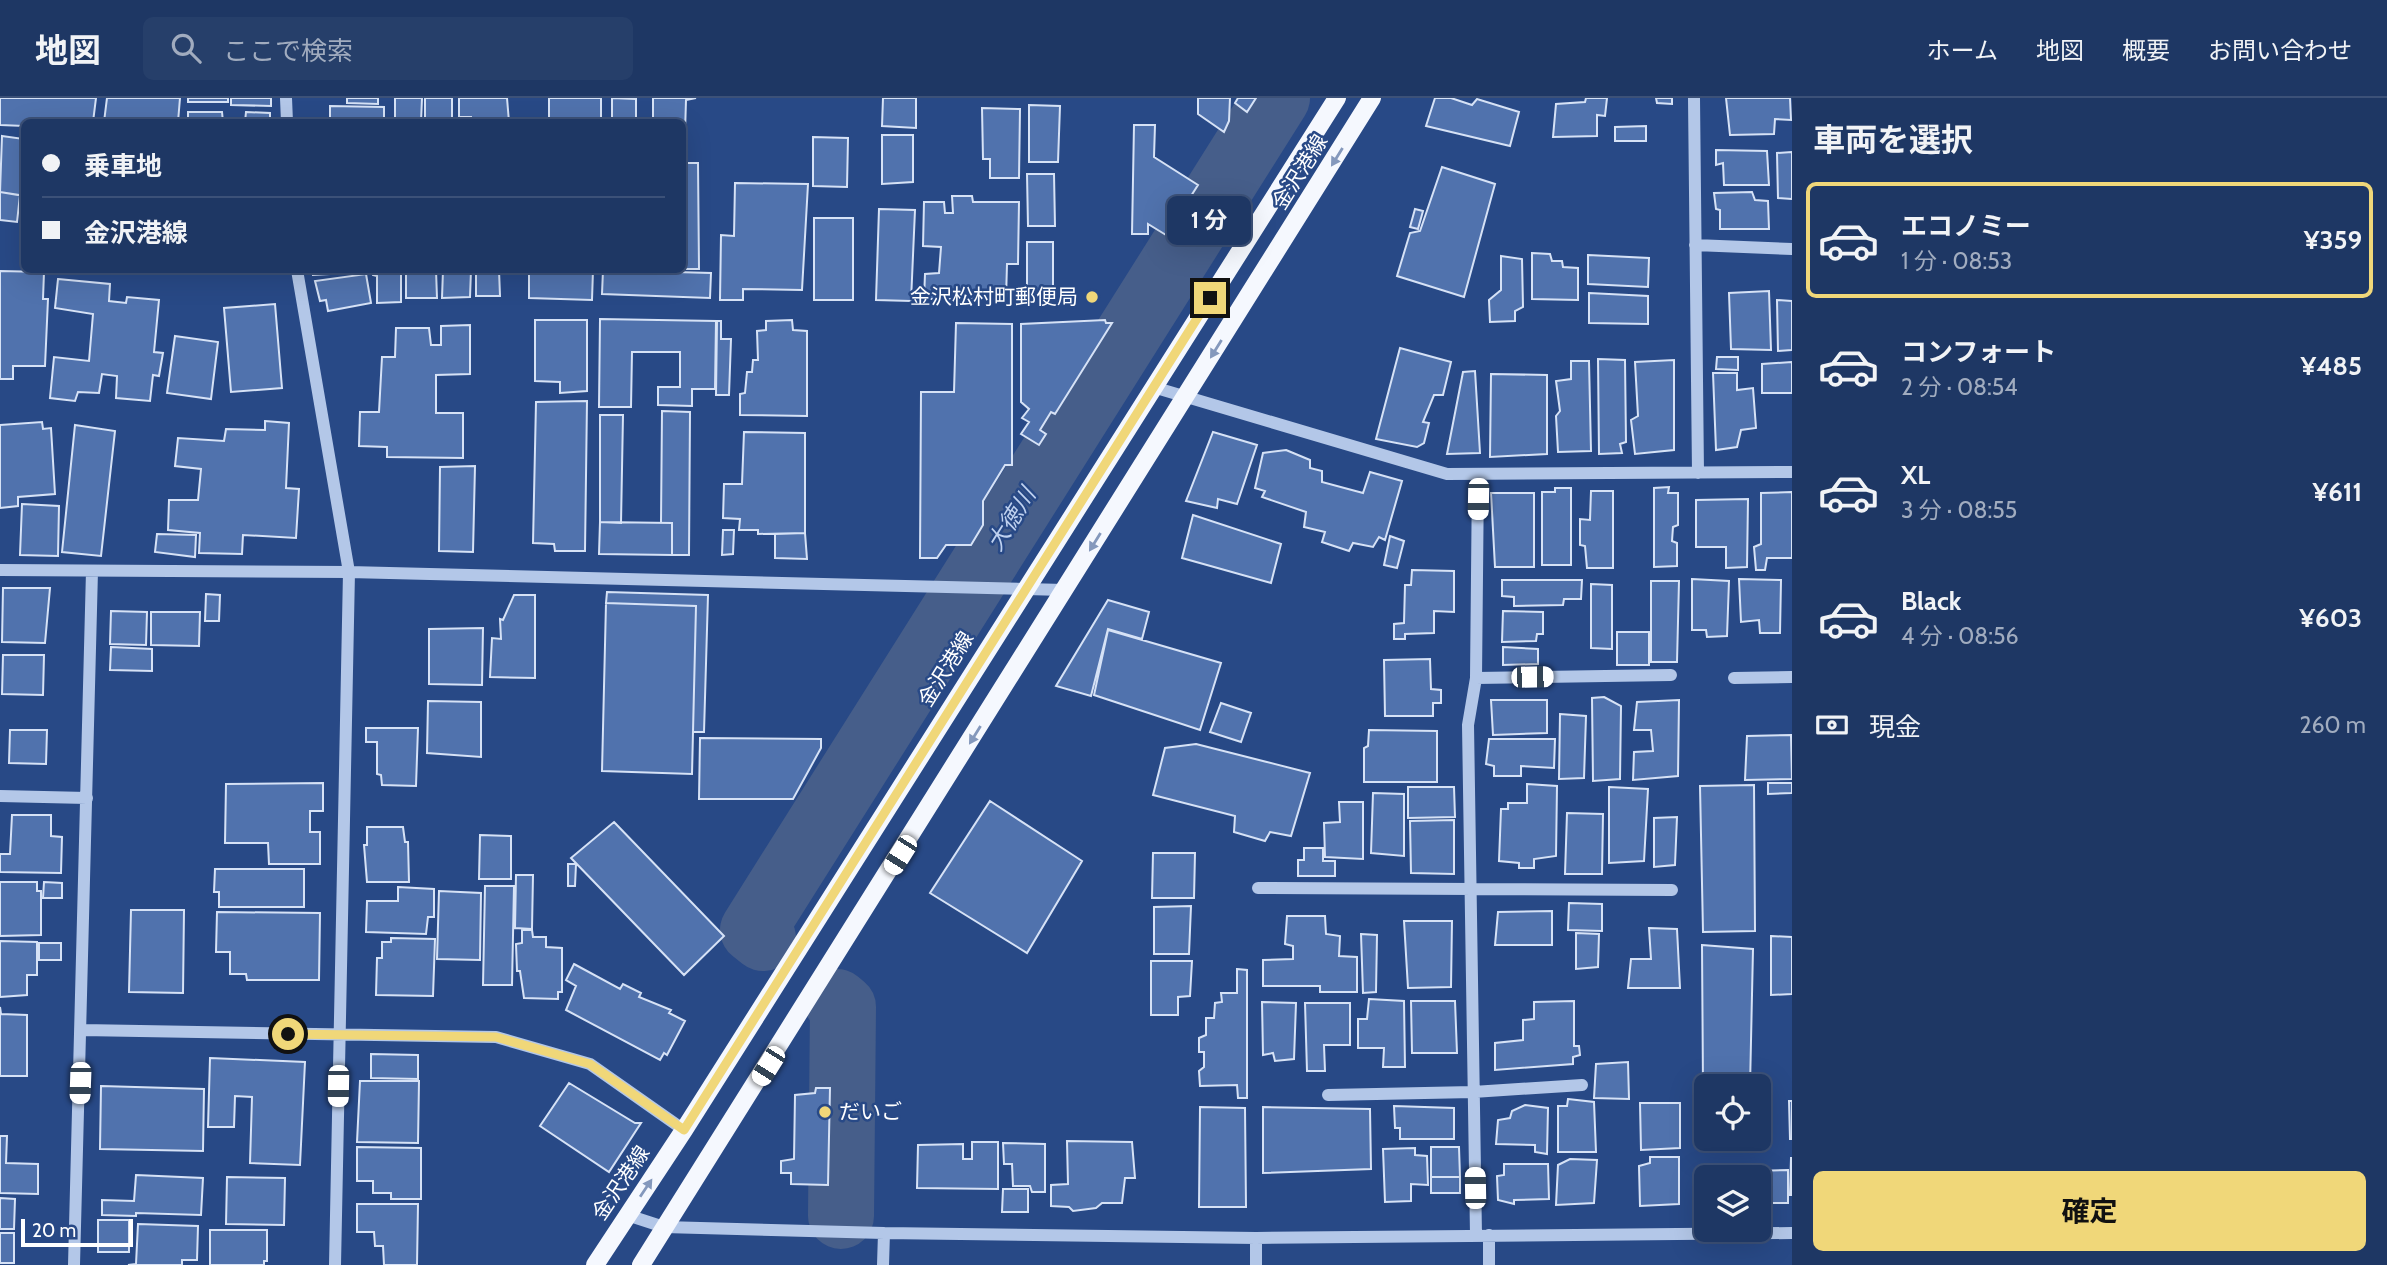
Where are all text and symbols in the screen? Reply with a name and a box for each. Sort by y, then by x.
search box [143,17,633,80]
icon: search [167,29,205,67]
text: 地図 [35,30,101,70]
text: ここで検索 [223,35,353,67]
text: ホーム [1927,36,1998,65]
text: 地図 [2036,36,2084,65]
text: 概要 [2122,36,2170,65]
text: お問い合わせ [2208,36,2352,65]
text: 車両を選択 [1813,120,1973,159]
street label: 金沢港線 [1267,129,1332,214]
one-way arrow [1330,147,1343,166]
text: 乗車地 [84,150,162,182]
callout: 1 分 [1168,197,1252,246]
text: 1 分 [1191,206,1227,234]
icon: car [1817,209,1880,272]
text: エコノミー [1901,210,2031,242]
text: 金沢港線 [84,217,188,249]
text: ¥359 [2304,224,2362,256]
text: 1 分 · 08:53 [1901,247,2012,275]
route end [1194,282,1226,314]
place label: 金沢松村町郵便局 [910,284,1078,309]
marker: 金沢松村町郵便局 [1084,289,1100,305]
icon: car [1817,335,1880,398]
text: コンフォート [1901,336,2056,368]
one-way arrow [1210,340,1223,359]
text: ¥485 [2300,350,2362,382]
text: 2 分 · 08:54 [1901,373,2018,401]
text: XL [1901,459,1930,491]
icon: car [1817,461,1880,524]
text: ¥611 [2312,476,2362,508]
car [1468,478,1489,520]
water label: 大徳川 [981,480,1043,556]
text: 3 分 · 08:55 [1901,496,2017,524]
one-way arrow [1088,532,1101,552]
text: Black [1901,585,1961,617]
icon: car [1817,587,1880,650]
text: ¥603 [2299,602,2362,634]
text: 4 分 · 08:56 [1901,622,2019,650]
street label: 金沢港線 [913,626,978,711]
car [1511,666,1554,688]
icon: cash [1813,706,1851,744]
text: 現金 [1869,711,1921,743]
text: 260 m [2299,711,2366,739]
one-way arrow [969,726,982,745]
car [880,832,921,878]
route start [272,1018,304,1050]
car [748,1043,789,1089]
car [69,1062,92,1104]
car [328,1065,349,1107]
map controls [1694,1074,1771,1242]
button: locate [1694,1074,1771,1151]
place label: だいご [839,1099,902,1124]
marker: だいご [817,1104,833,1120]
street label: 金沢港線 [587,1141,654,1225]
button: layers [1694,1165,1771,1242]
car [1465,1167,1486,1209]
button: 確定 [1813,1171,2366,1251]
one-way arrow [639,1178,652,1197]
scale bar [21,1216,133,1248]
text: 20 m [32,1219,76,1242]

